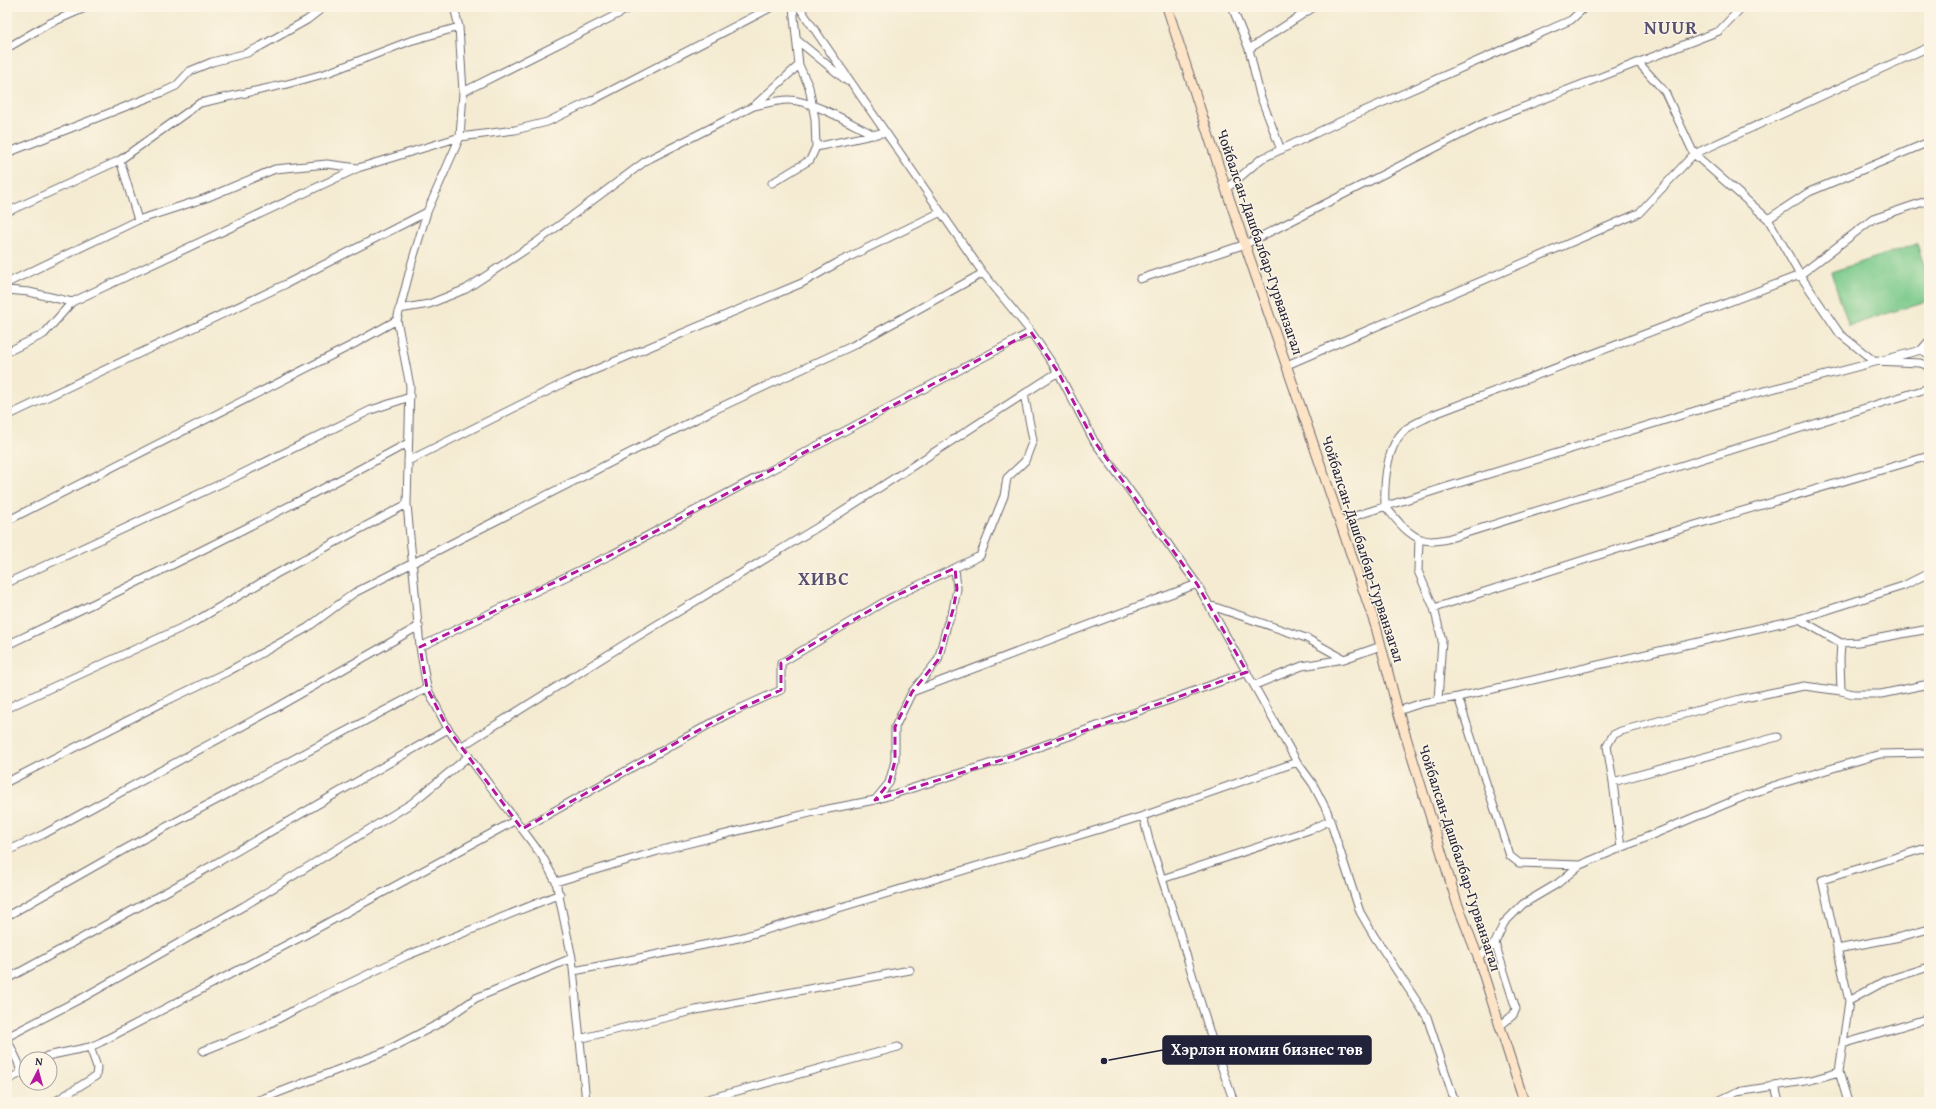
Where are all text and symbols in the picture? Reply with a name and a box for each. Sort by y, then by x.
district label: NUUR [1644,13,1698,41]
street label: Чойбалсан-Дашбалбар-Гурванзагал [1212,126,1309,357]
street label: Чойбалсан-Дашбалбар-Гурванзагал [1317,433,1410,665]
district label: ХИВС [798,564,850,592]
street label: Чойбалсан-Дашбалбар-Гурванзагал [1414,742,1507,974]
callout: Хэрлэн номин бизнес төв [1163,1036,1371,1064]
text: Хэрлэн номин бизнес төв [1171,1037,1363,1061]
north arrow [18,1051,58,1091]
text: N [35,1053,44,1069]

